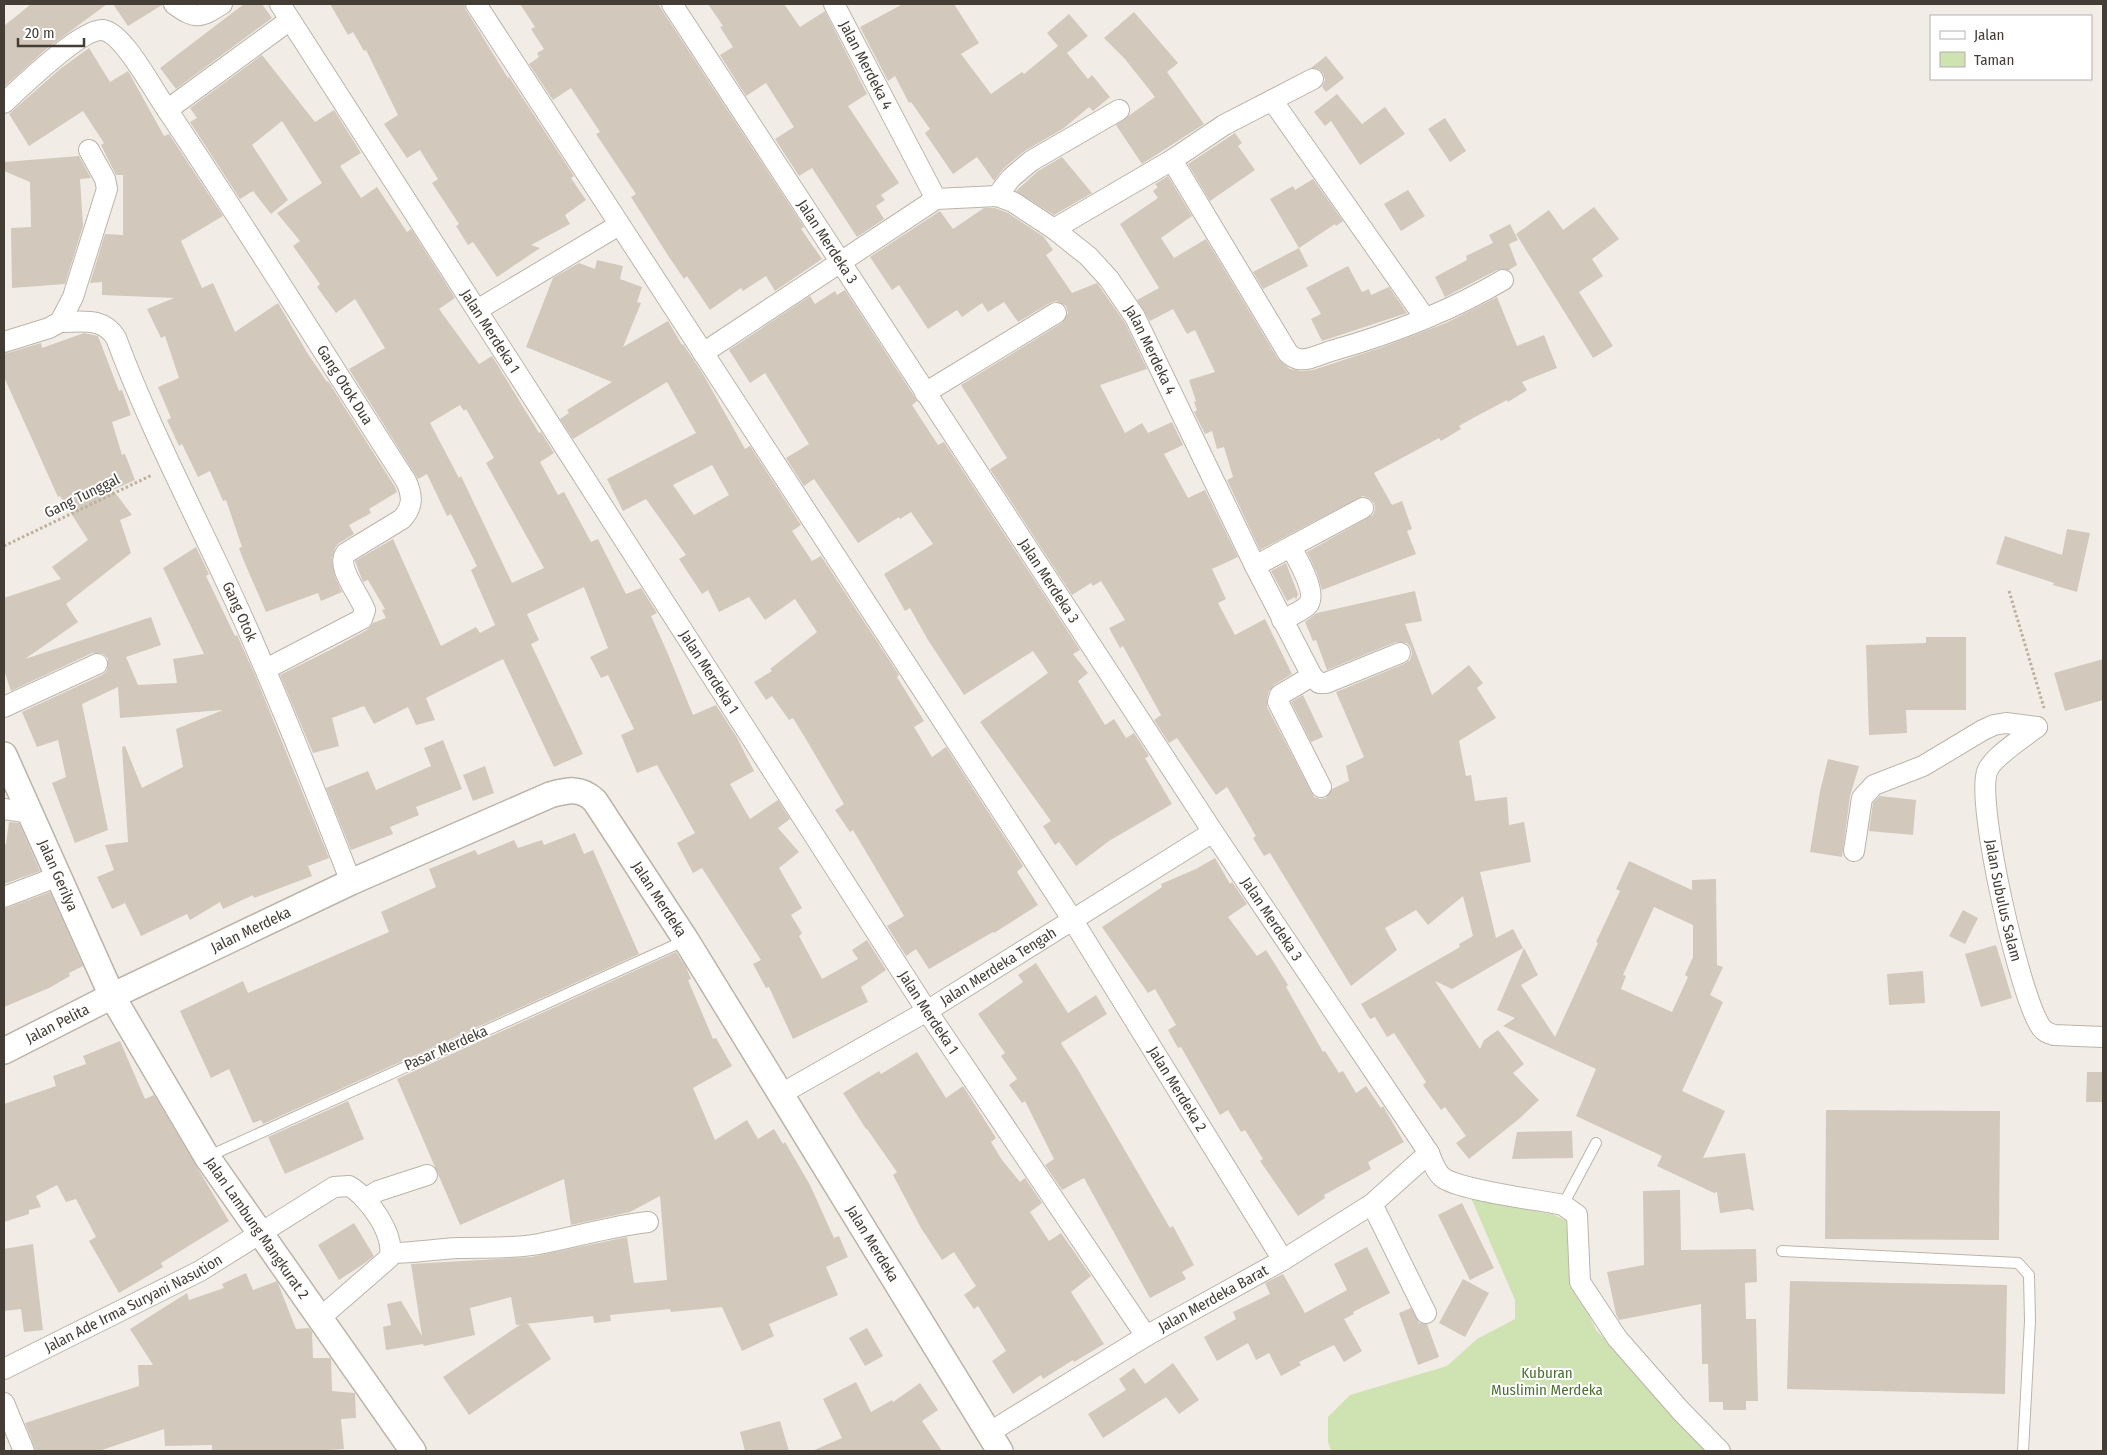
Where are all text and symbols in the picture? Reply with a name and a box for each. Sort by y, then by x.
scale bar [18,15,84,47]
legend [1930,15,2092,80]
street label: Jalan Merdeka 4 [835,18,897,112]
text: 20 m [25,24,55,42]
text: Jalan [1974,26,2004,44]
text: Taman [1974,51,2014,69]
street label: Jalan Merdeka 3 [793,196,861,287]
street label: Jalan Merdeka 1 [457,286,524,376]
street label: Jalan Merdeka 4 [1120,302,1180,397]
street label: Gang Otok Dua [313,342,377,428]
street label: Gang Tunggal [41,470,123,522]
street label: Jalan Merdeka 3 [1015,535,1083,626]
street label: Gang Otok [218,579,261,644]
street label: Jalan Merdeka 1 [676,627,743,717]
street label: Jalan Gerilya [34,837,82,914]
street label: Jalan Subulus Salam [1981,838,2025,963]
street label: Jalan Merdeka [628,858,691,940]
street label: Jalan Merdeka 3 [1237,874,1306,964]
street label: Jalan Merdeka [208,903,294,957]
street label: Jalan Merdeka Tengah [937,923,1060,1009]
street label: Jalan Merdeka 1 [895,968,962,1058]
street label: Jalan Pelita [23,1000,92,1047]
street label: Pasar Merdeka [402,1022,490,1074]
street label: Jalan Merdeka 2 [1144,1043,1211,1135]
street label: Jalan Lambung Mangkurat 2 [201,1154,313,1303]
street label: Jalan Merdeka [842,1202,903,1285]
street label: Jalan Ade Irma Suryani Nasution [41,1250,226,1356]
street label: Jalan Merdeka Barat [1155,1261,1271,1336]
park label: Kuburan Muslimin Merdeka [1491,1364,1603,1399]

